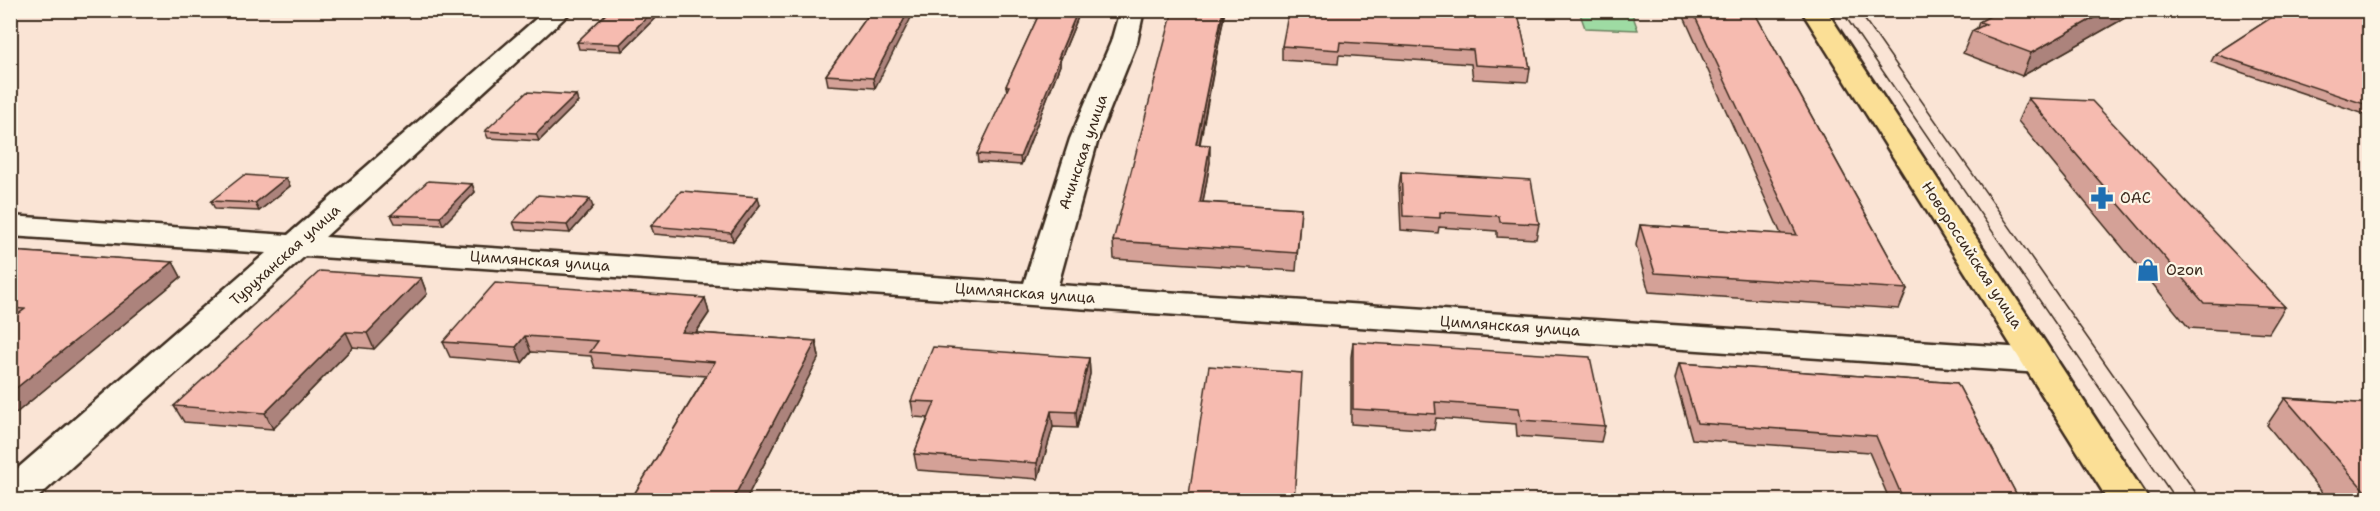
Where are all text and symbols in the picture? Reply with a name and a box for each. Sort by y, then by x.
street label: Ачинская улица [1054,91,1112,212]
street label: Новороссийская улица [1917,178,2027,333]
pharmacy icon: ОАС [2089,185,2115,211]
place label: ОАС [2120,188,2151,208]
street label: Туруханская улица [225,199,345,310]
street label: Цимлянская улица [469,246,611,276]
shop icon: Ozon [2135,257,2161,283]
place label: Ozon [2166,260,2203,280]
street label: Цимлянская улица [954,278,1096,308]
street label: Цимлянская улица [1439,311,1581,341]

